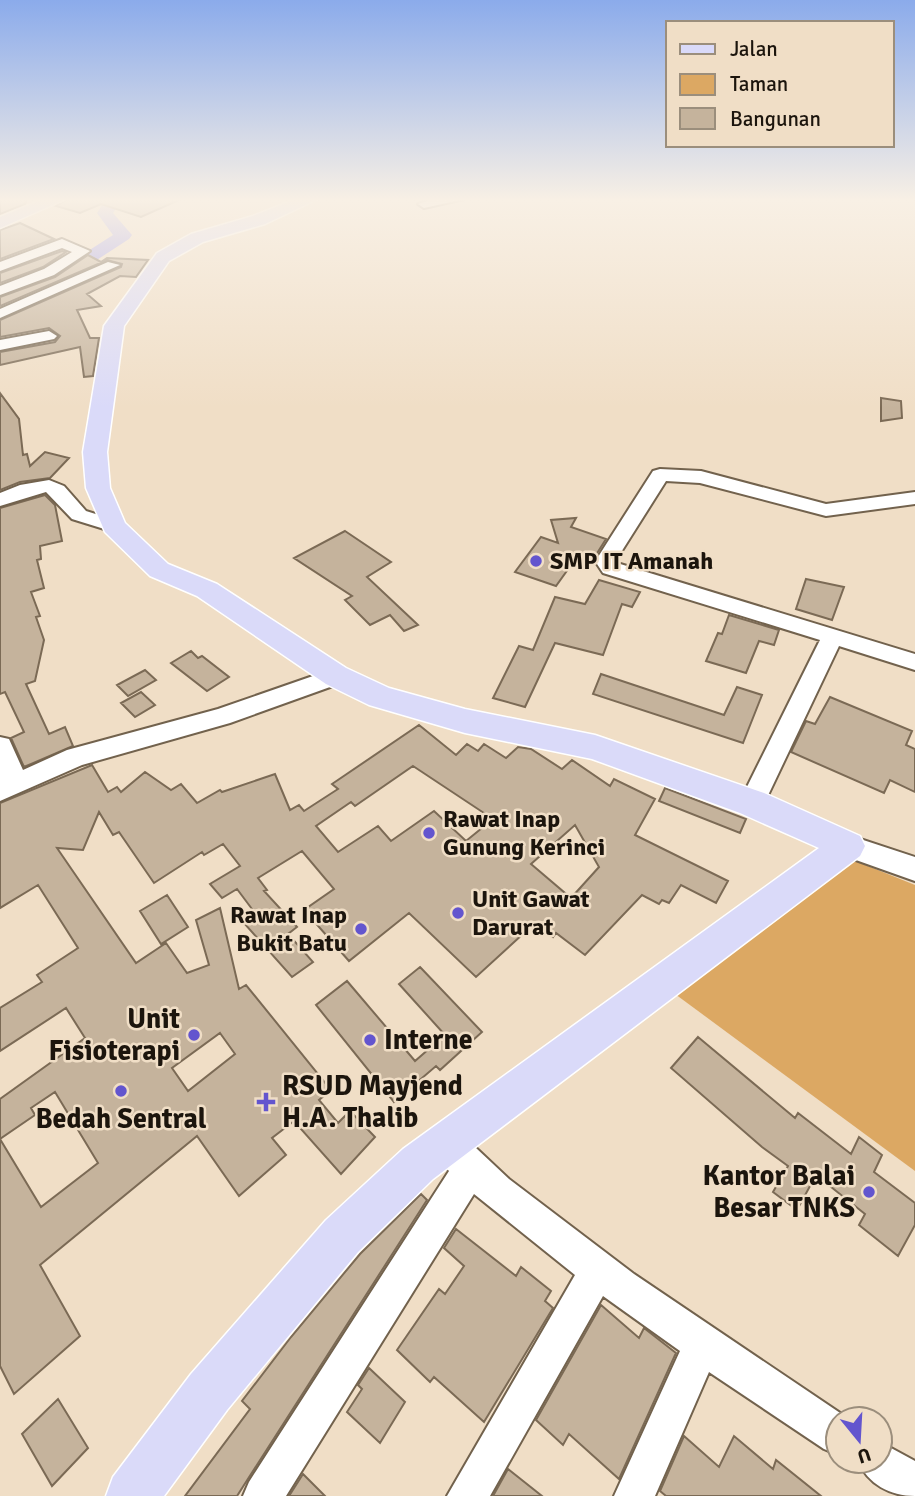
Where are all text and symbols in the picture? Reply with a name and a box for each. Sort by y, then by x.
legend [666,21,894,147]
text: Jalan [730,36,778,62]
text: Taman [730,71,788,97]
text: Bangunan [730,106,821,132]
place label: SMP IT Amanah [550,546,713,576]
marker: SMP IT Amanah [528,553,544,569]
place label: Rawat Inap Gunung Kerinci [443,804,605,862]
marker: Rawat Inap Gunung Kerinci [421,825,437,841]
place label: Unit Gawat Darurat [472,884,590,942]
place label: Rawat Inap Bukit Batu [230,900,347,958]
marker: Unit Gawat Darurat [450,905,466,921]
marker: Rawat Inap Bukit Batu [353,921,369,937]
place label: Unit Fisioterapi [48,1002,181,1068]
place label: Interne [384,1023,473,1057]
marker: Unit Fisioterapi [186,1027,202,1043]
marker: Interne [362,1032,378,1048]
place label: RSUD Mayjend H.A. Thalib [282,1069,463,1135]
marker: Bedah Sentral [113,1083,129,1099]
marker: RSUD Mayjend H.A. Thalib [256,1092,276,1112]
place label: Bedah Sentral [35,1102,207,1136]
place label: Kantor Balai Besar TNKS [703,1159,855,1225]
marker: Kantor Balai Besar TNKS [861,1184,877,1200]
north arrow [824,1405,894,1475]
text: U [854,1442,874,1469]

